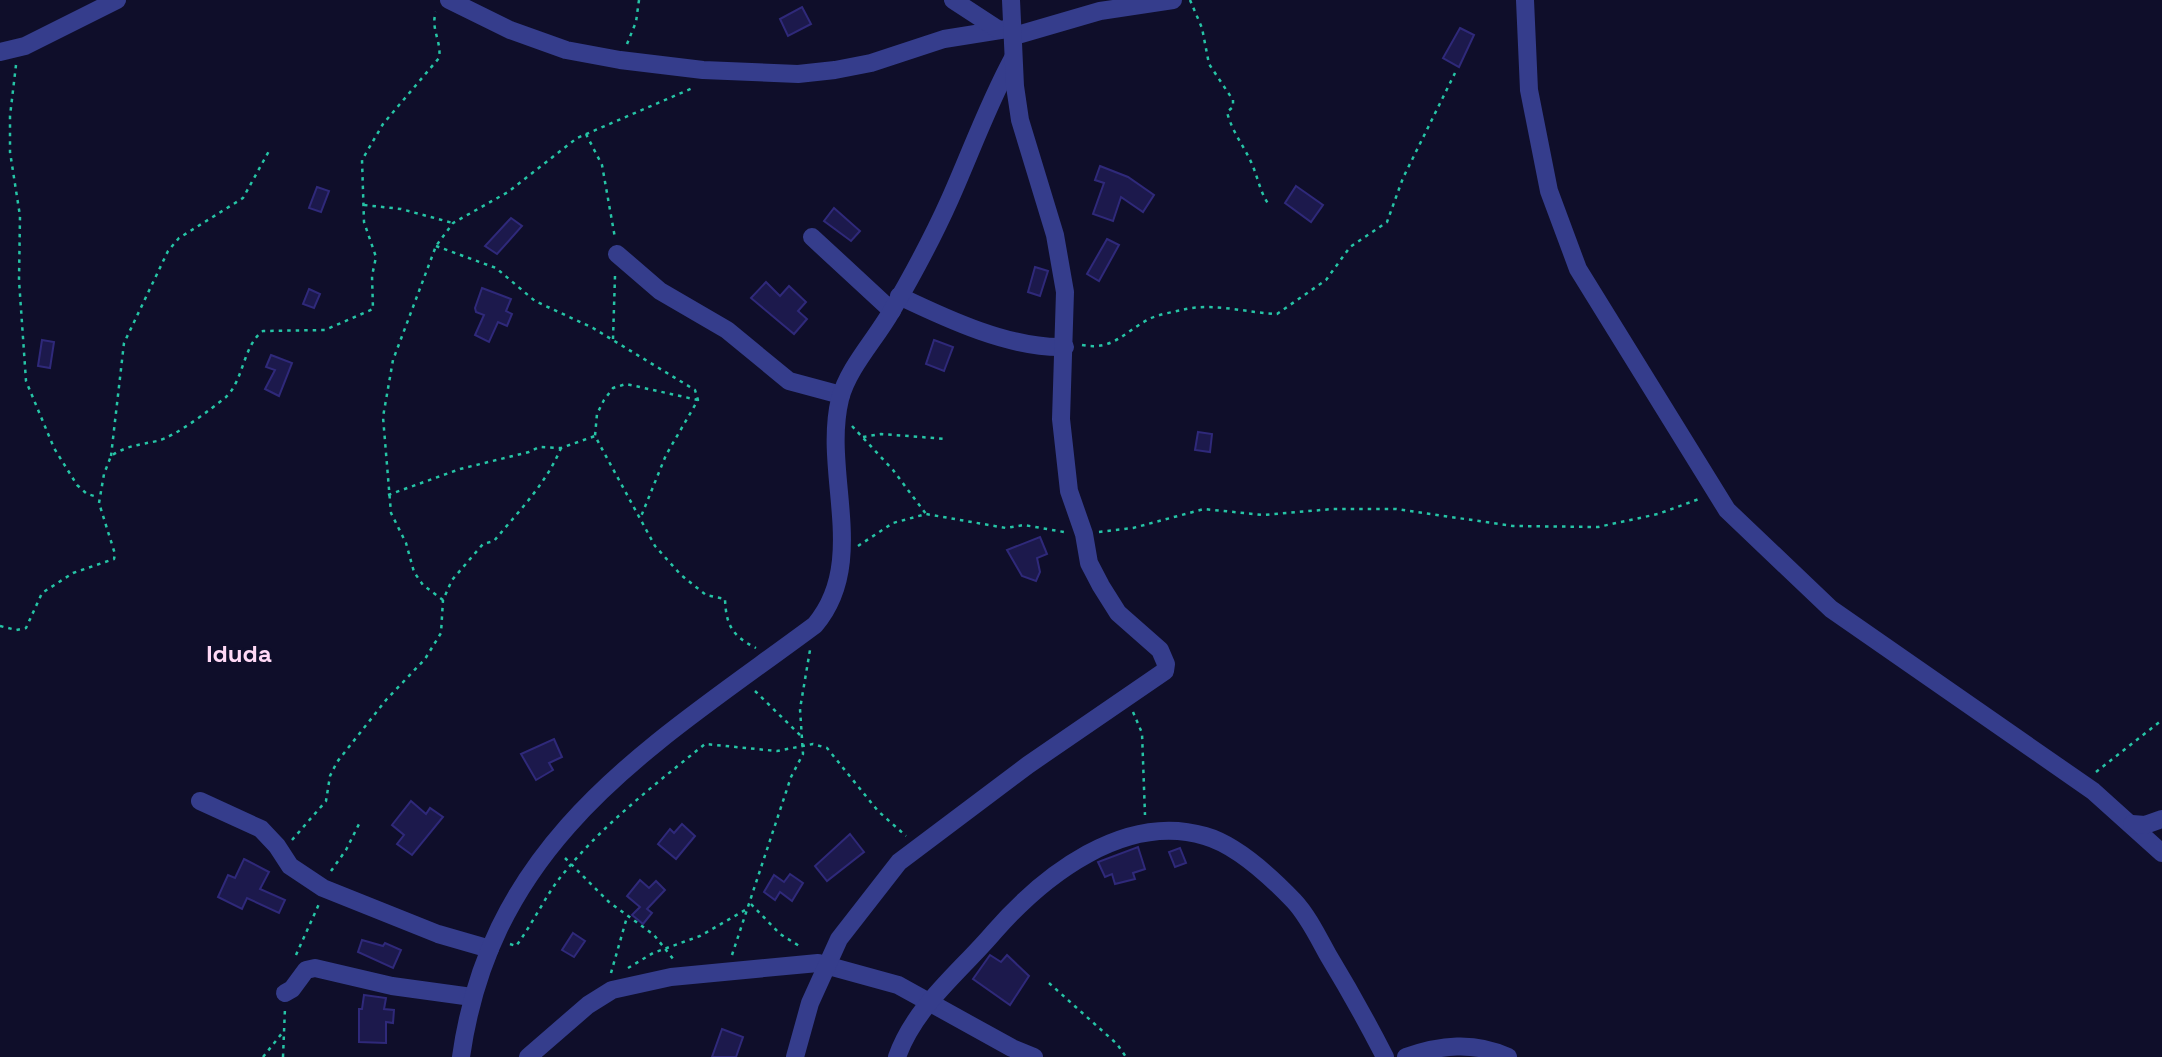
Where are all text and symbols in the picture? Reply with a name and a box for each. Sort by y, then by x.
district label: Iduda [206,638,272,669]

